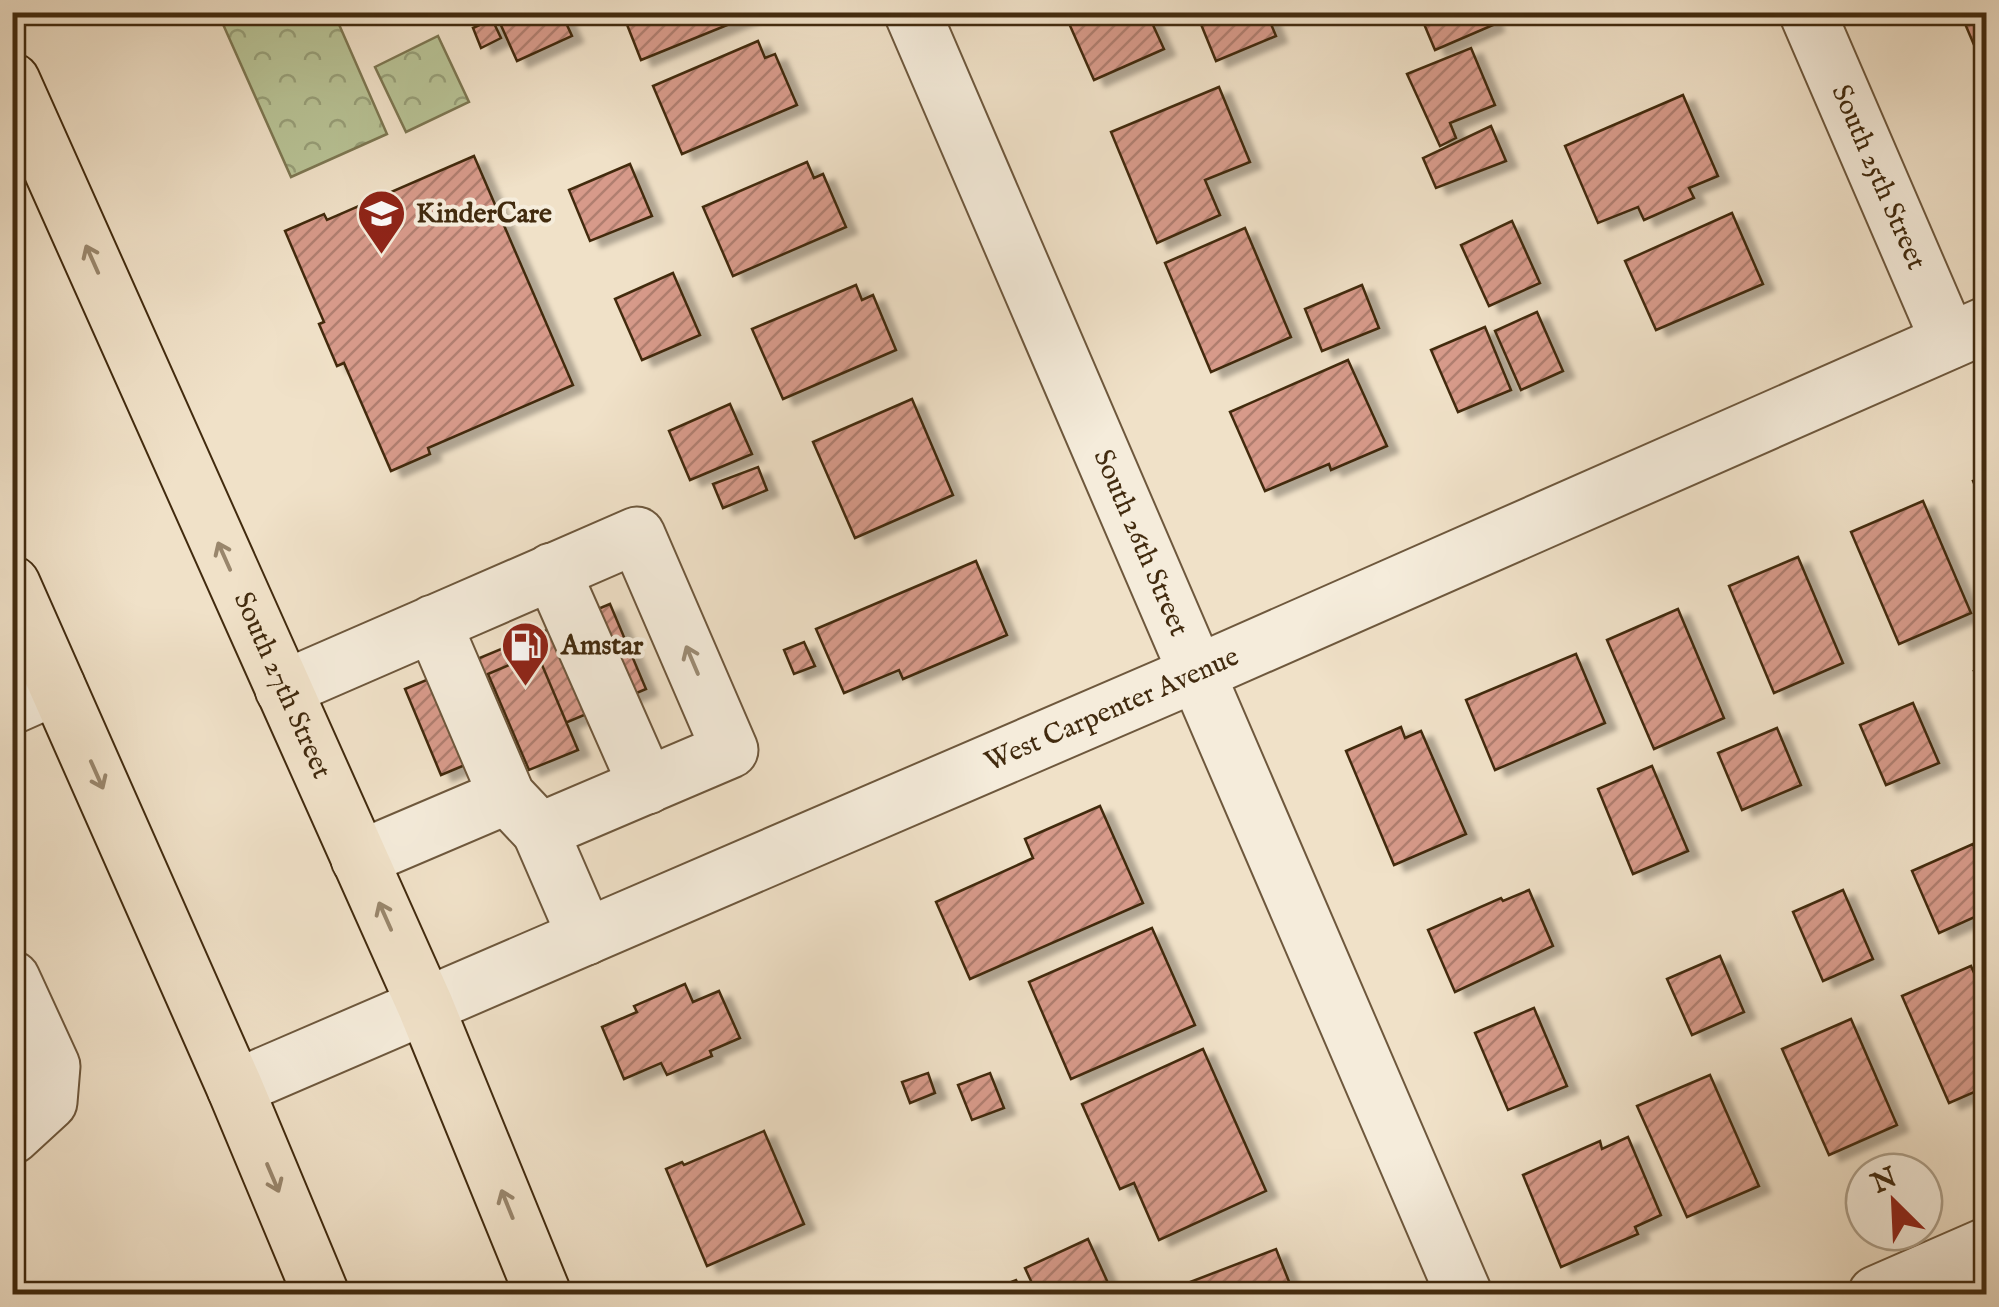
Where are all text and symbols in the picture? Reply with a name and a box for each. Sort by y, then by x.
street label: South 25th Street [1823,79,1934,275]
school or university icon: KinderCare [355,188,407,256]
place label: KinderCare [416,197,552,232]
one-way arrow [82,244,100,275]
street label: South 26th Street [1085,444,1196,642]
one-way arrow [214,541,232,572]
street label: South 27th Street [225,587,339,784]
fuel station icon: Amstar [500,620,552,688]
place label: Amstar [560,629,644,664]
street label: West Carpenter Avenue [979,639,1245,780]
one-way arrow [682,645,700,676]
one-way arrow [89,759,107,790]
one-way arrow [375,901,393,932]
north arrow [1844,1152,1944,1252]
text: N [1866,1161,1903,1203]
one-way arrow [265,1162,283,1193]
one-way arrow [496,1189,514,1220]

